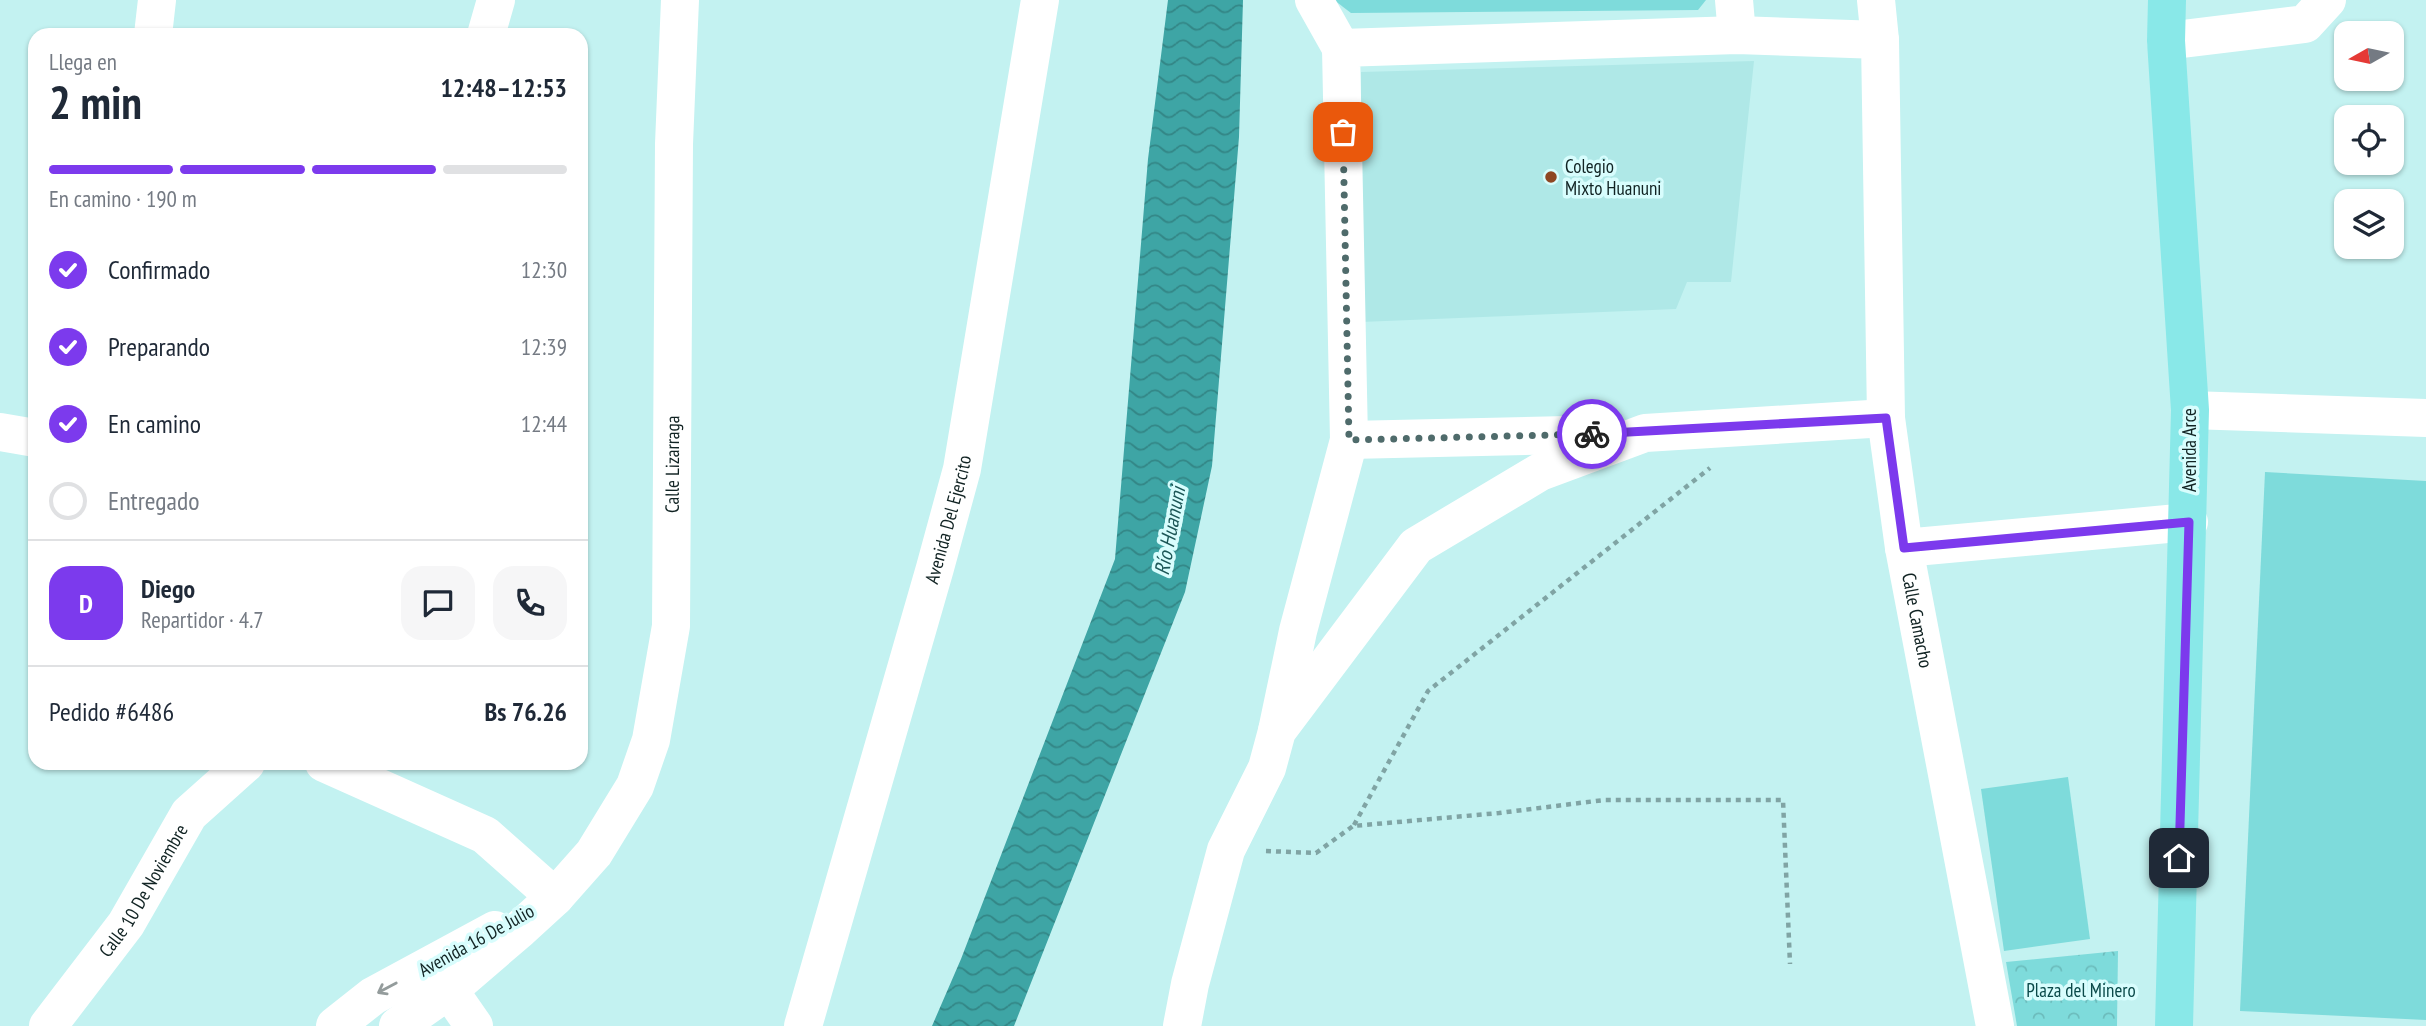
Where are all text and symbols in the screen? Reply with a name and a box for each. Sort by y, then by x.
north arrow [2334,21,2404,91]
map controls [2334,21,2404,259]
text: Llega en [49,47,117,76]
text: 12:48–12:53 [440,71,567,104]
text: 2 min [49,72,142,132]
pin [1313,102,1373,162]
button: locate [2334,105,2404,175]
icon: bag [1324,113,1362,151]
place label: Colegio Mixto Huanuni [1565,154,1661,200]
marker: Colegio Mixto Huanuni [1543,169,1559,185]
text: En camino · 190 m [49,184,197,213]
button: layers [2334,189,2404,259]
icon: check [49,251,87,289]
text: Confirmado [108,253,210,286]
text: 12:30 [521,255,567,284]
icon: check [49,328,87,366]
text: Preparando [108,330,210,363]
text: 12:39 [521,332,567,361]
courier [1557,399,1627,469]
icon: check [49,405,87,443]
text: En camino [108,407,201,440]
street label: Avenida Arce [2177,408,2201,492]
text: 12:44 [521,409,567,438]
icon: bike [1573,415,1611,453]
street label: Calle Lizarraga [660,416,684,513]
street label: Avenida Del Ejercito [919,454,976,586]
water label: Río Huanuni [1148,482,1192,577]
text: Entregado [108,484,200,517]
button: chat [401,566,475,640]
button: phone [493,566,567,640]
street label: Calle Camacho [1897,571,1939,670]
text: Diego [141,572,195,605]
text: D [79,587,93,620]
text: Repartidor · 4.7 [141,605,264,634]
text: Pedido #6486 [49,695,174,728]
text: Bs 76.26 [485,695,567,728]
street label: Calle 10 De Noviembre [93,820,193,961]
pin [2149,828,2209,888]
icon: home [2160,839,2198,877]
street label: Avenida 16 De Julio [414,898,538,982]
park label: Plaza del Minero [2026,978,2136,1002]
one-way arrow [377,982,398,995]

